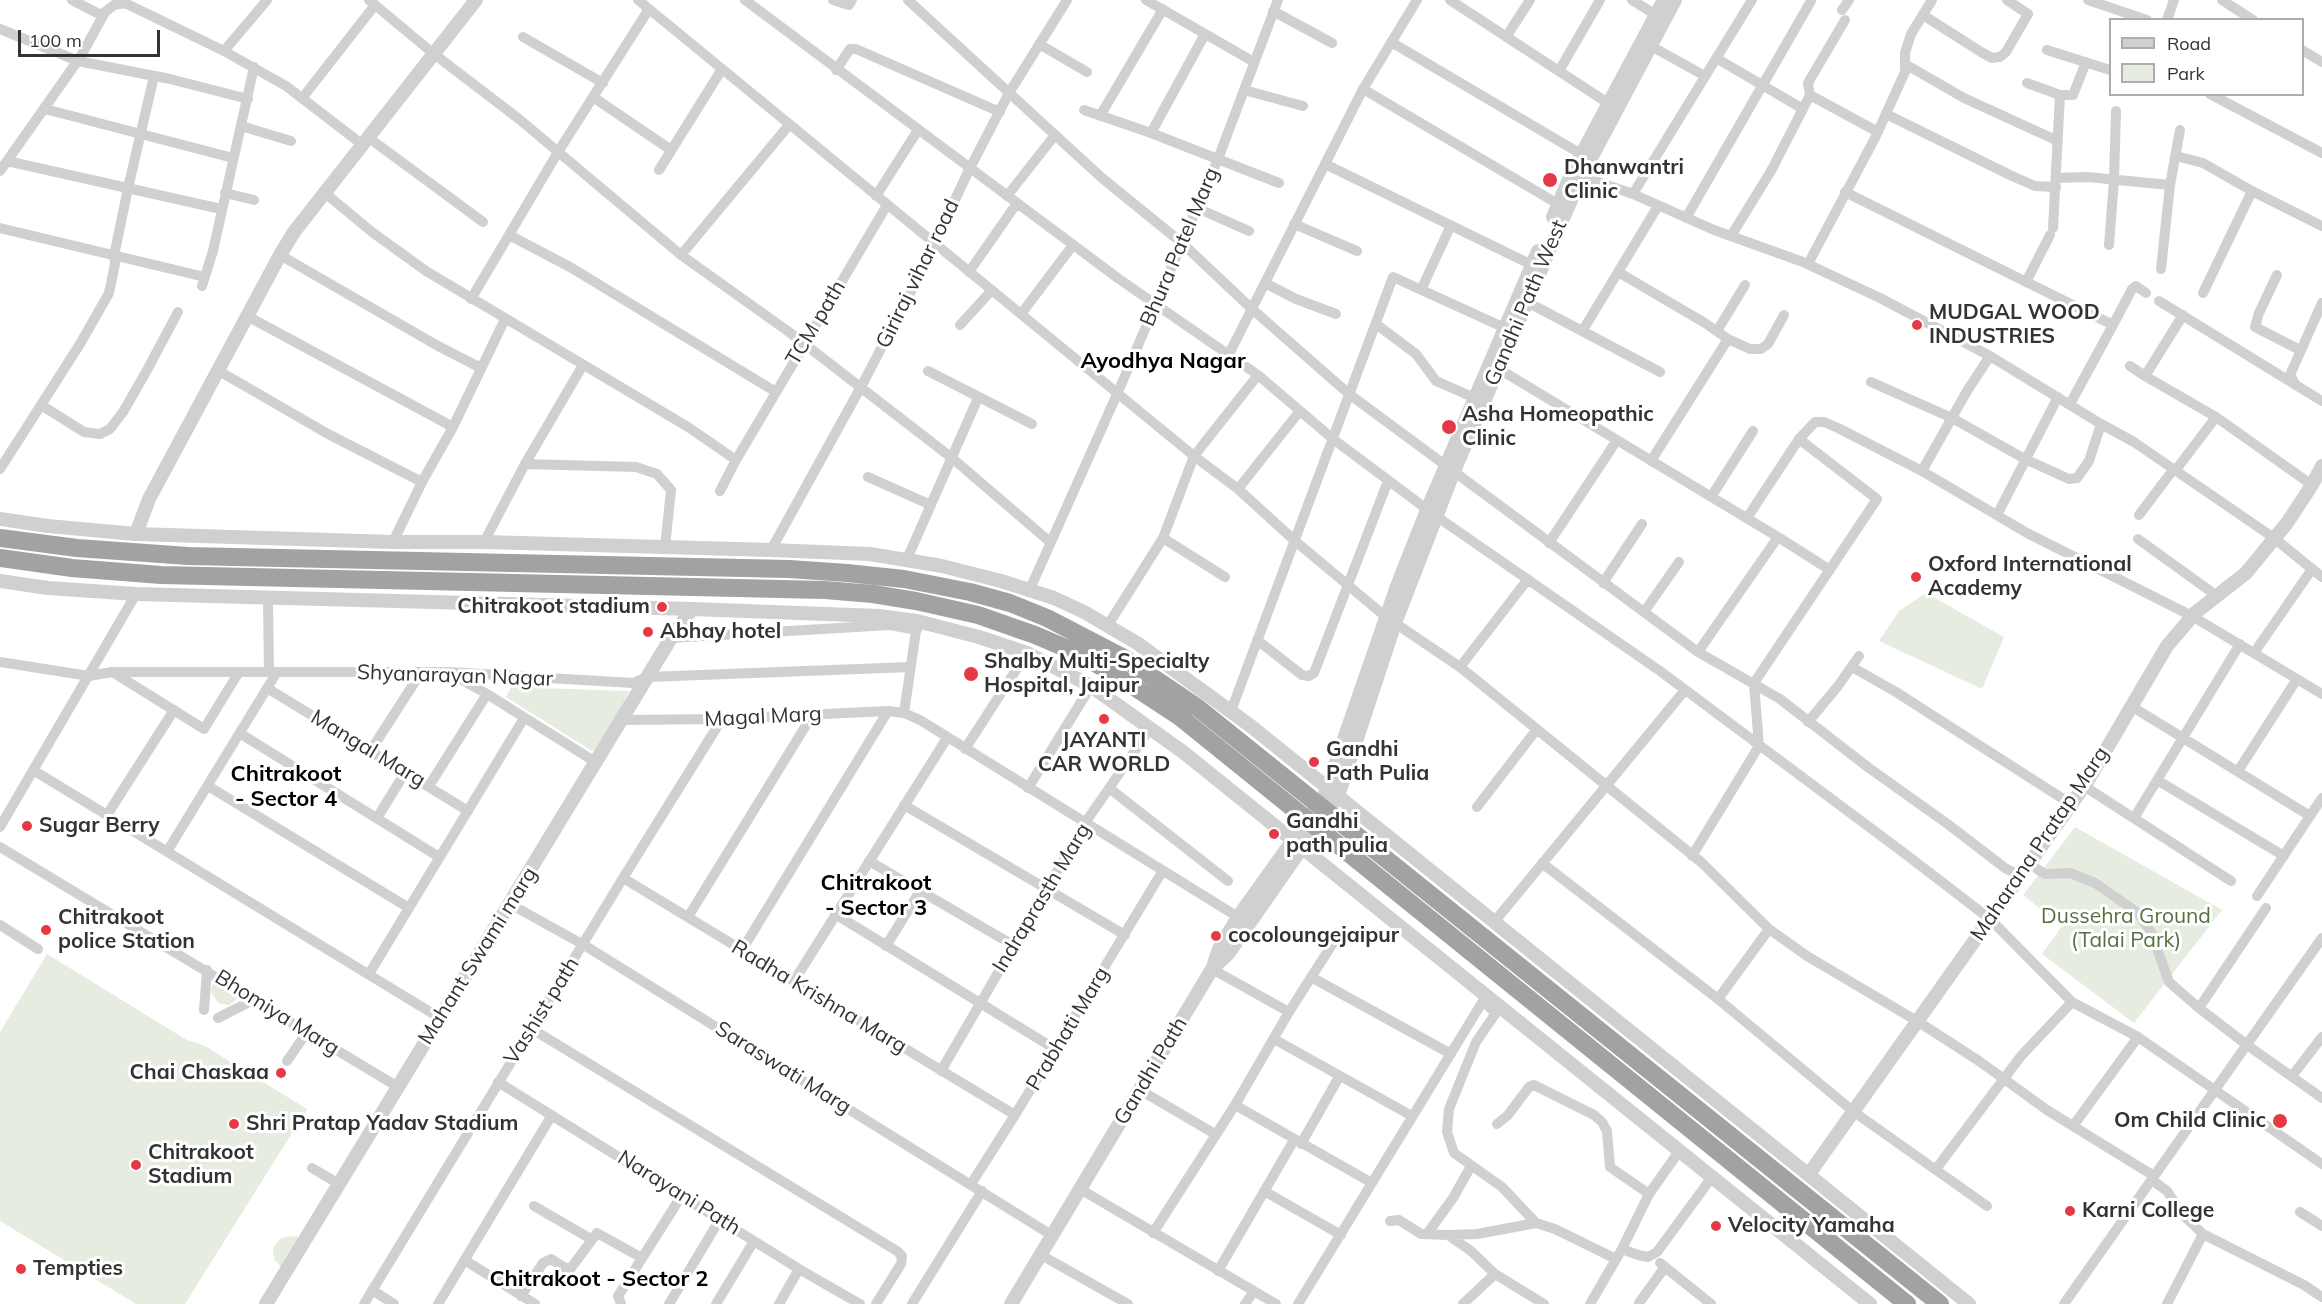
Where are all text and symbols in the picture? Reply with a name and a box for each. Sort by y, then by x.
scale bar [21,18,164,56]
legend [2109,18,2304,96]
text: 100 m [29,29,82,52]
text: Road [2167,32,2211,55]
text: Park [2167,62,2205,85]
place label: Dhanwantri Clinic [1564,155,1684,205]
street label: Bhura Patel Marg [1135,164,1225,330]
marker: Dhanwantri Clinic [1541,171,1559,189]
street label: Giriraj vihar road [871,195,965,353]
street label: Gandhi Path West [1480,216,1572,390]
street label: TCM path [781,276,851,370]
place label: MUDGAL WOOD INDUSTRIES [1929,300,2100,350]
marker: MUDGAL WOOD INDUSTRIES [1910,318,1924,332]
district label: Ayodhya Nagar [1080,348,1246,374]
place label: Asha Homeopathic Clinic [1462,402,1654,452]
marker: Asha Homeopathic Clinic [1440,418,1458,436]
place label: Oxford International Academy [1928,552,2132,602]
marker: Oxford International Academy [1909,570,1923,584]
place label: Chitrakoot stadium [457,594,650,620]
marker: Chitrakoot stadium [655,600,669,614]
place label: Abhay hotel [660,619,781,645]
marker: Abhay hotel [641,625,655,639]
place label: Shalby Multi-Specialty Hospital, Jaipur [984,649,1209,699]
street label: Shyanarayan Nagar [356,660,554,692]
marker: Shalby Multi-Specialty Hospital, Jaipur [962,665,980,683]
street label: Magal Marg [704,701,822,733]
street label: Mangal Marg [306,705,430,793]
marker: JAYANTI CAR WORLD [1097,712,1111,726]
place label: JAYANTI CAR WORLD [1038,728,1170,778]
place label: Gandhi Path Pulia [1326,737,1429,787]
street label: Maharana Pratap Marg [1966,742,2114,946]
marker: Gandhi Path Pulia [1307,755,1321,769]
district label: Chitrakoot - Sector 4 [231,761,341,812]
place label: Gandhi path pulia [1286,809,1388,859]
place label: Sugar Berry [39,813,160,839]
marker: Sugar Berry [20,819,34,833]
street label: Indraprasth Marg [988,819,1096,977]
marker: Gandhi path pulia [1267,827,1281,841]
street label: Mahant Swami marg [413,863,543,1049]
district label: Chitrakoot - Sector 3 [821,870,931,921]
park label: Dussehra Ground (Talai Park) [2041,904,2211,954]
place label: Chitrakoot police Station [58,905,195,955]
marker: Chitrakoot police Station [39,923,53,937]
place label: cocoloungejaipur [1228,923,1399,949]
marker: cocoloungejaipur [1209,929,1223,943]
street label: Radha Krishna Marg [727,935,911,1059]
street label: Vashist path [499,953,585,1069]
street label: Prabhati Marg [1021,963,1115,1095]
street label: Bhomiya Marg [210,965,344,1061]
street label: Gandhi Path [1109,1013,1193,1129]
street label: Saraswati Marg [710,1016,856,1120]
place label: Chai Chaskaa [130,1060,269,1086]
marker: Chai Chaskaa [274,1066,288,1080]
place label: Om Child Clinic [2114,1108,2266,1134]
place label: Shri Pratap Yadav Stadium [246,1111,518,1137]
marker: Om Child Clinic [2271,1112,2289,1130]
marker: Shri Pratap Yadav Stadium [227,1117,241,1131]
place label: Chitrakoot Stadium [148,1140,254,1190]
street label: Narayani Path [613,1145,745,1241]
marker: Chitrakoot Stadium [129,1158,143,1172]
place label: Karni College [2082,1198,2214,1224]
marker: Karni College [2063,1204,2077,1218]
place label: Velocity Yamaha [1728,1213,1895,1239]
marker: Velocity Yamaha [1709,1219,1723,1233]
place label: Tempties [33,1256,123,1282]
marker: Tempties [14,1262,28,1276]
district label: Chitrakoot - Sector 2 [490,1266,708,1292]

